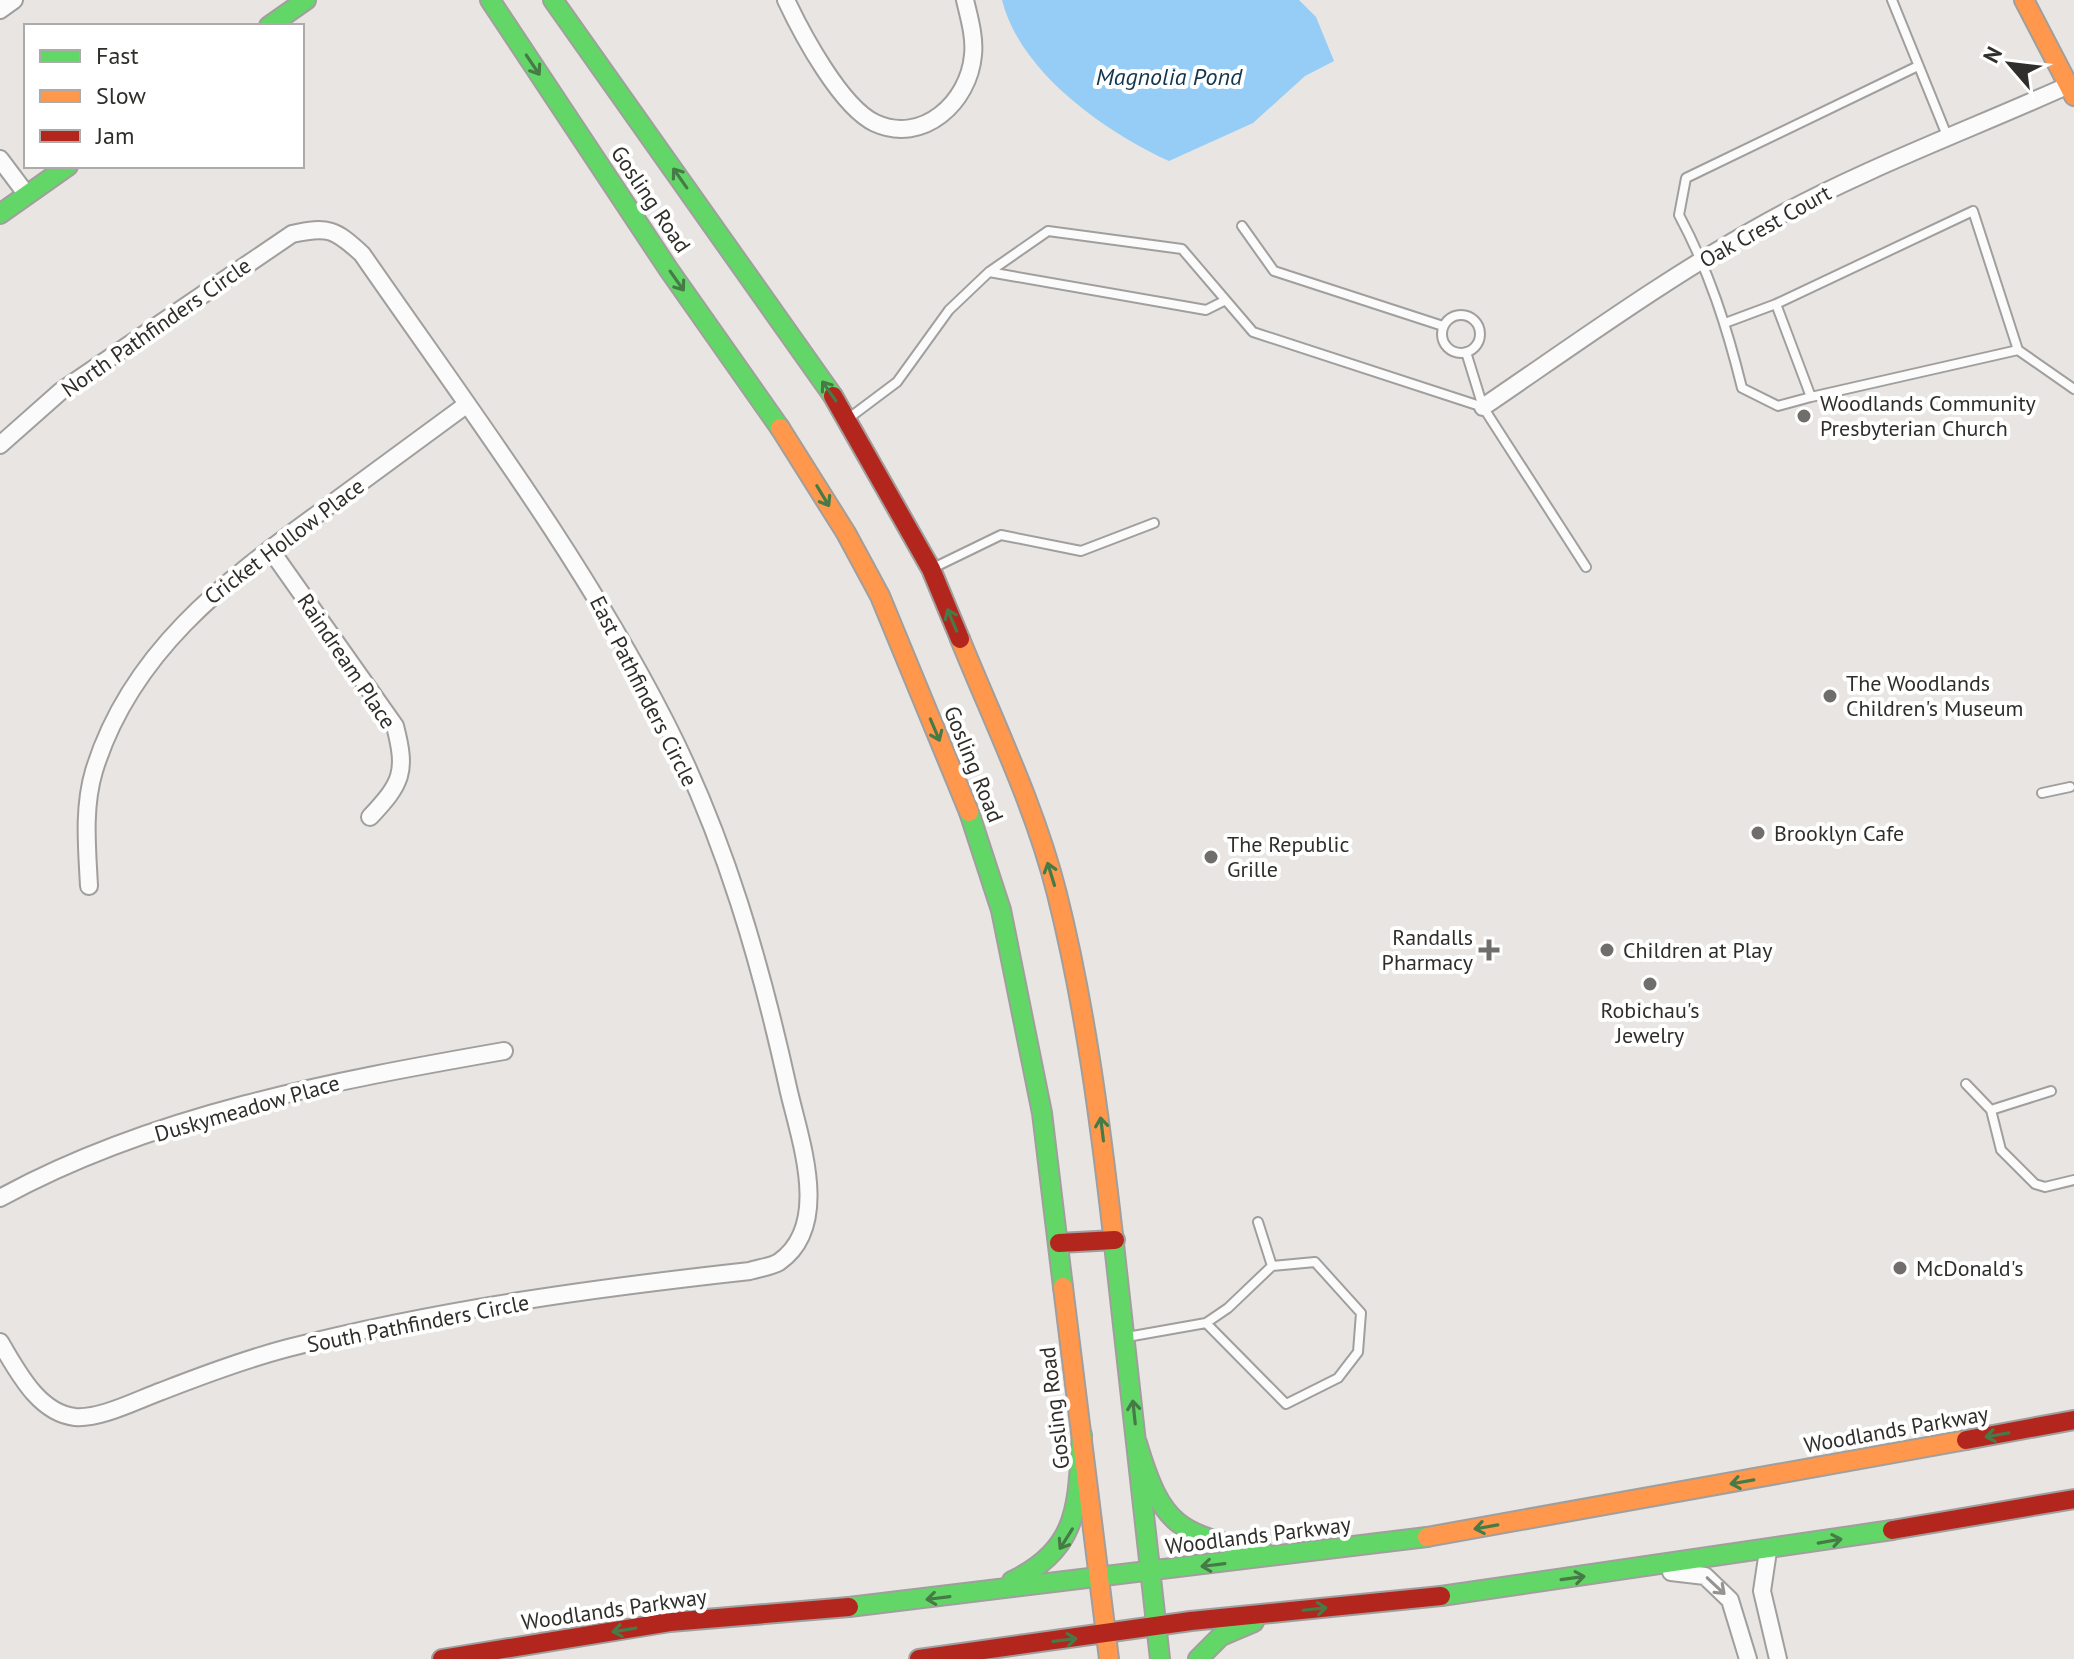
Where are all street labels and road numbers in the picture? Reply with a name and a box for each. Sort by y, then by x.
street label: Gosling Road [605,140,697,258]
street label: Oak Crest Court [1694,178,1836,274]
street label: North Pathfinders Circle [56,251,256,403]
street label: Cricket Hollow Place [199,472,369,610]
street label: Raindream Place [291,588,403,734]
street label: East Pathfinders Circle [584,591,704,791]
street label: Gosling Road [938,702,1010,826]
street label: Duskymeadow Place [151,1068,343,1148]
street label: South Pathfinders Circle [305,1288,531,1358]
street label: Gosling Road [1033,1345,1075,1471]
street label: Woodlands Parkway [1802,1399,1991,1459]
street label: Woodlands Parkway [1164,1510,1353,1560]
street label: Woodlands Parkway [520,1582,709,1636]

